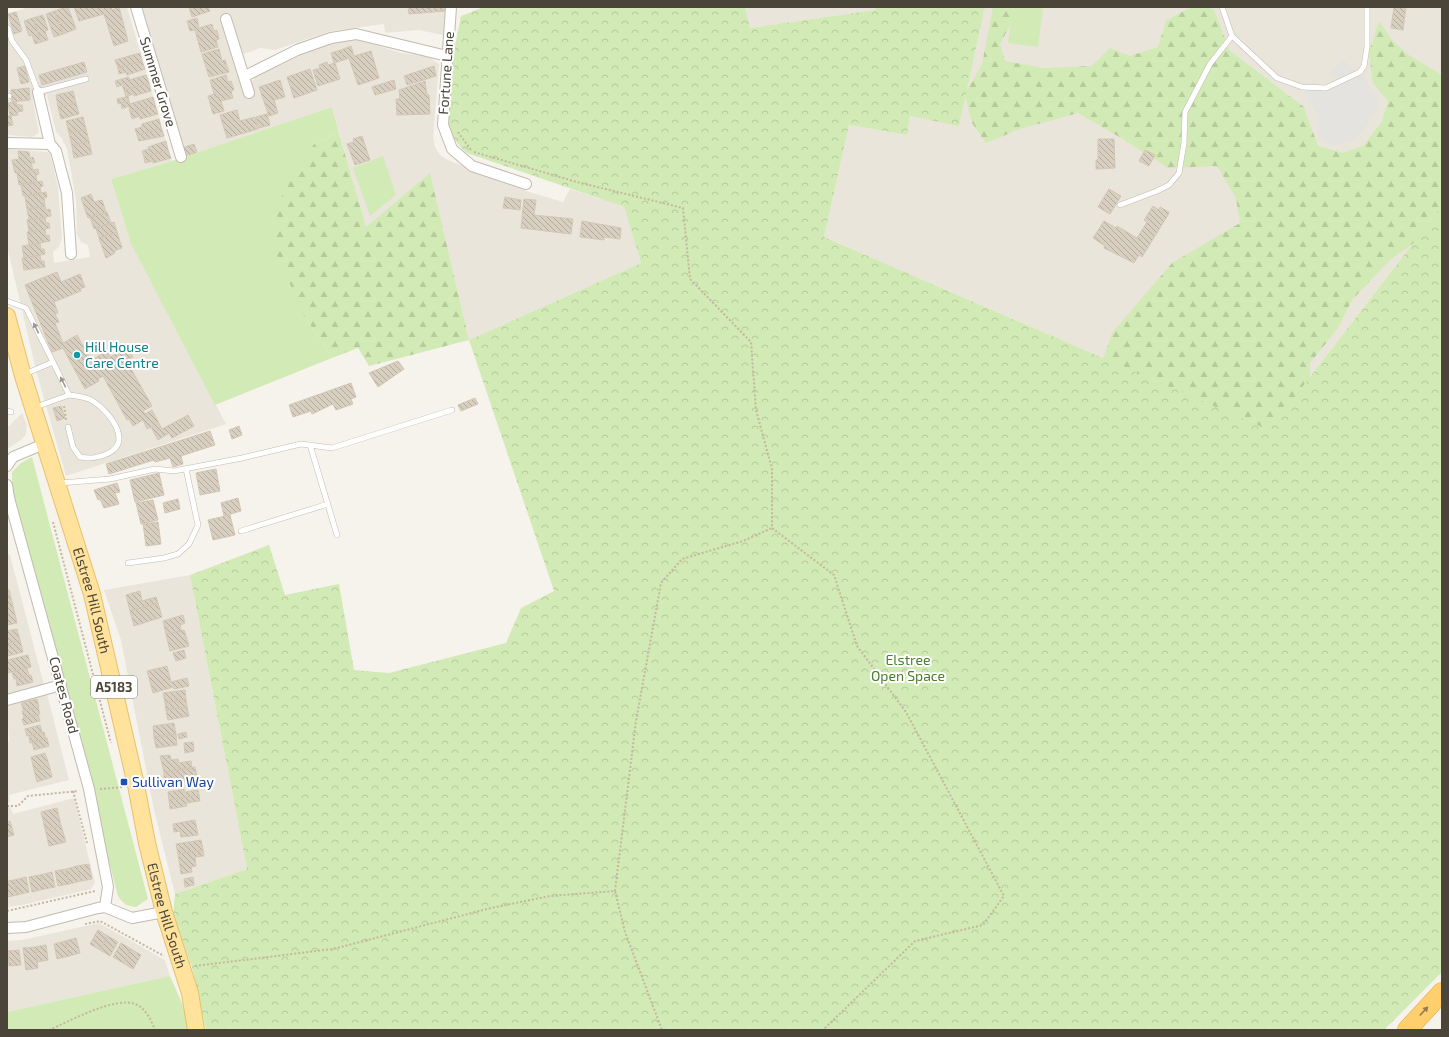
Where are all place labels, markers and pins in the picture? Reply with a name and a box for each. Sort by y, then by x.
place label: Hill House Care Centre [85,338,159,371]
marker: Hill House Care Centre [72,350,82,360]
place label: Sullivan Way [132,773,215,790]
marker: Sullivan Way [119,777,129,787]

